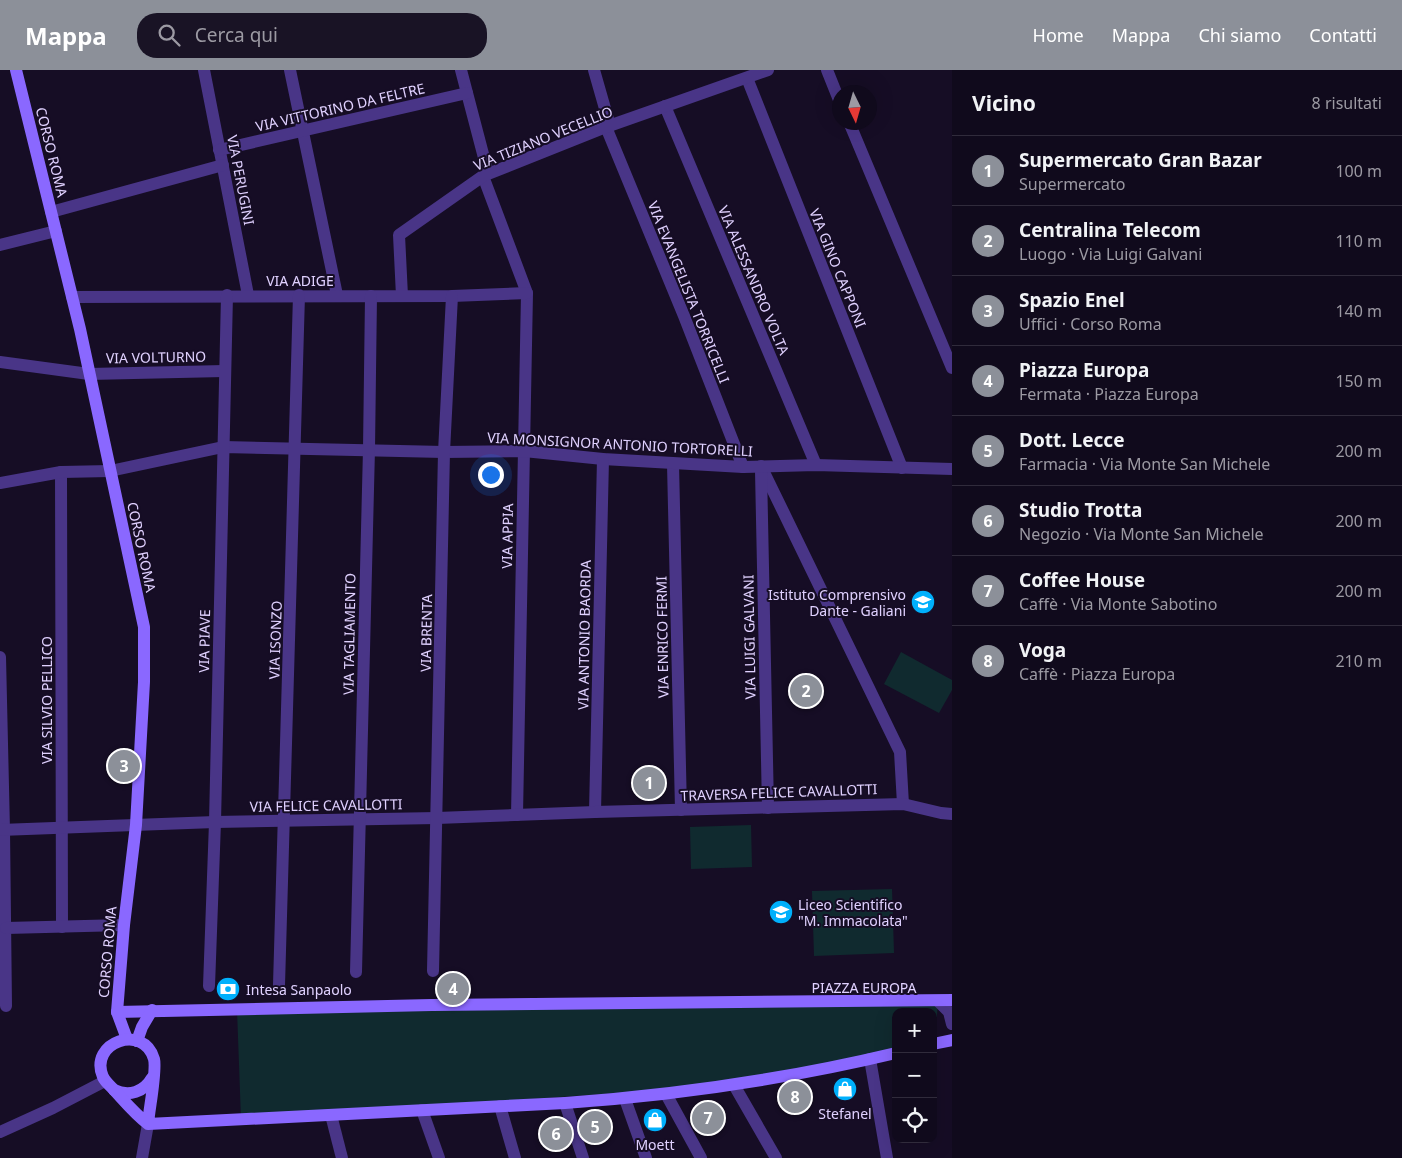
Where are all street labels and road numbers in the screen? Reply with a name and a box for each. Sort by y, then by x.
street label: VIA VITTORINO DA FELTRE [254,78,426,136]
street label: VIA TIZIANO VECELLIO [471,101,615,175]
street label: CORSO ROMA [32,105,72,199]
street label: VIA PERUGINI [223,133,259,227]
street label: VIA EVANGELISTA TORRICELLI [644,198,734,386]
street label: VIA ALESSANDRO VOLTA [714,203,794,358]
street label: VIA GINO CAPPONI [805,206,871,331]
street label: VIA ADIGE [266,271,334,290]
street label: VIA VOLTURNO [106,347,206,367]
street label: VIA MONSIGNOR ANTONIO TORTORELLI [487,428,754,460]
street label: CORSO ROMA [123,500,161,594]
street label: VIA APPIA [497,503,517,569]
street label: VIA ANTONIO BAORDA [573,560,595,710]
street label: VIA TAGLIAMENTO [338,573,360,695]
street label: VIA LUIGI GALVANI [738,574,760,700]
street label: VIA ENRICO FERMI [651,576,673,698]
street label: VIA BRENTA [416,594,436,672]
street label: VIA ISONZO [264,600,286,680]
street label: VIA PIAVE [194,609,214,673]
street label: VIA SILVIO PELLICO [37,636,56,764]
street label: TRAVERSA FELICE CAVALLOTTI [680,779,878,805]
street label: VIA FELICE CAVALLOTTI [250,794,403,816]
street label: CORSO ROMA [94,905,120,999]
street label: PIAZZA EUROPA [811,978,917,997]

